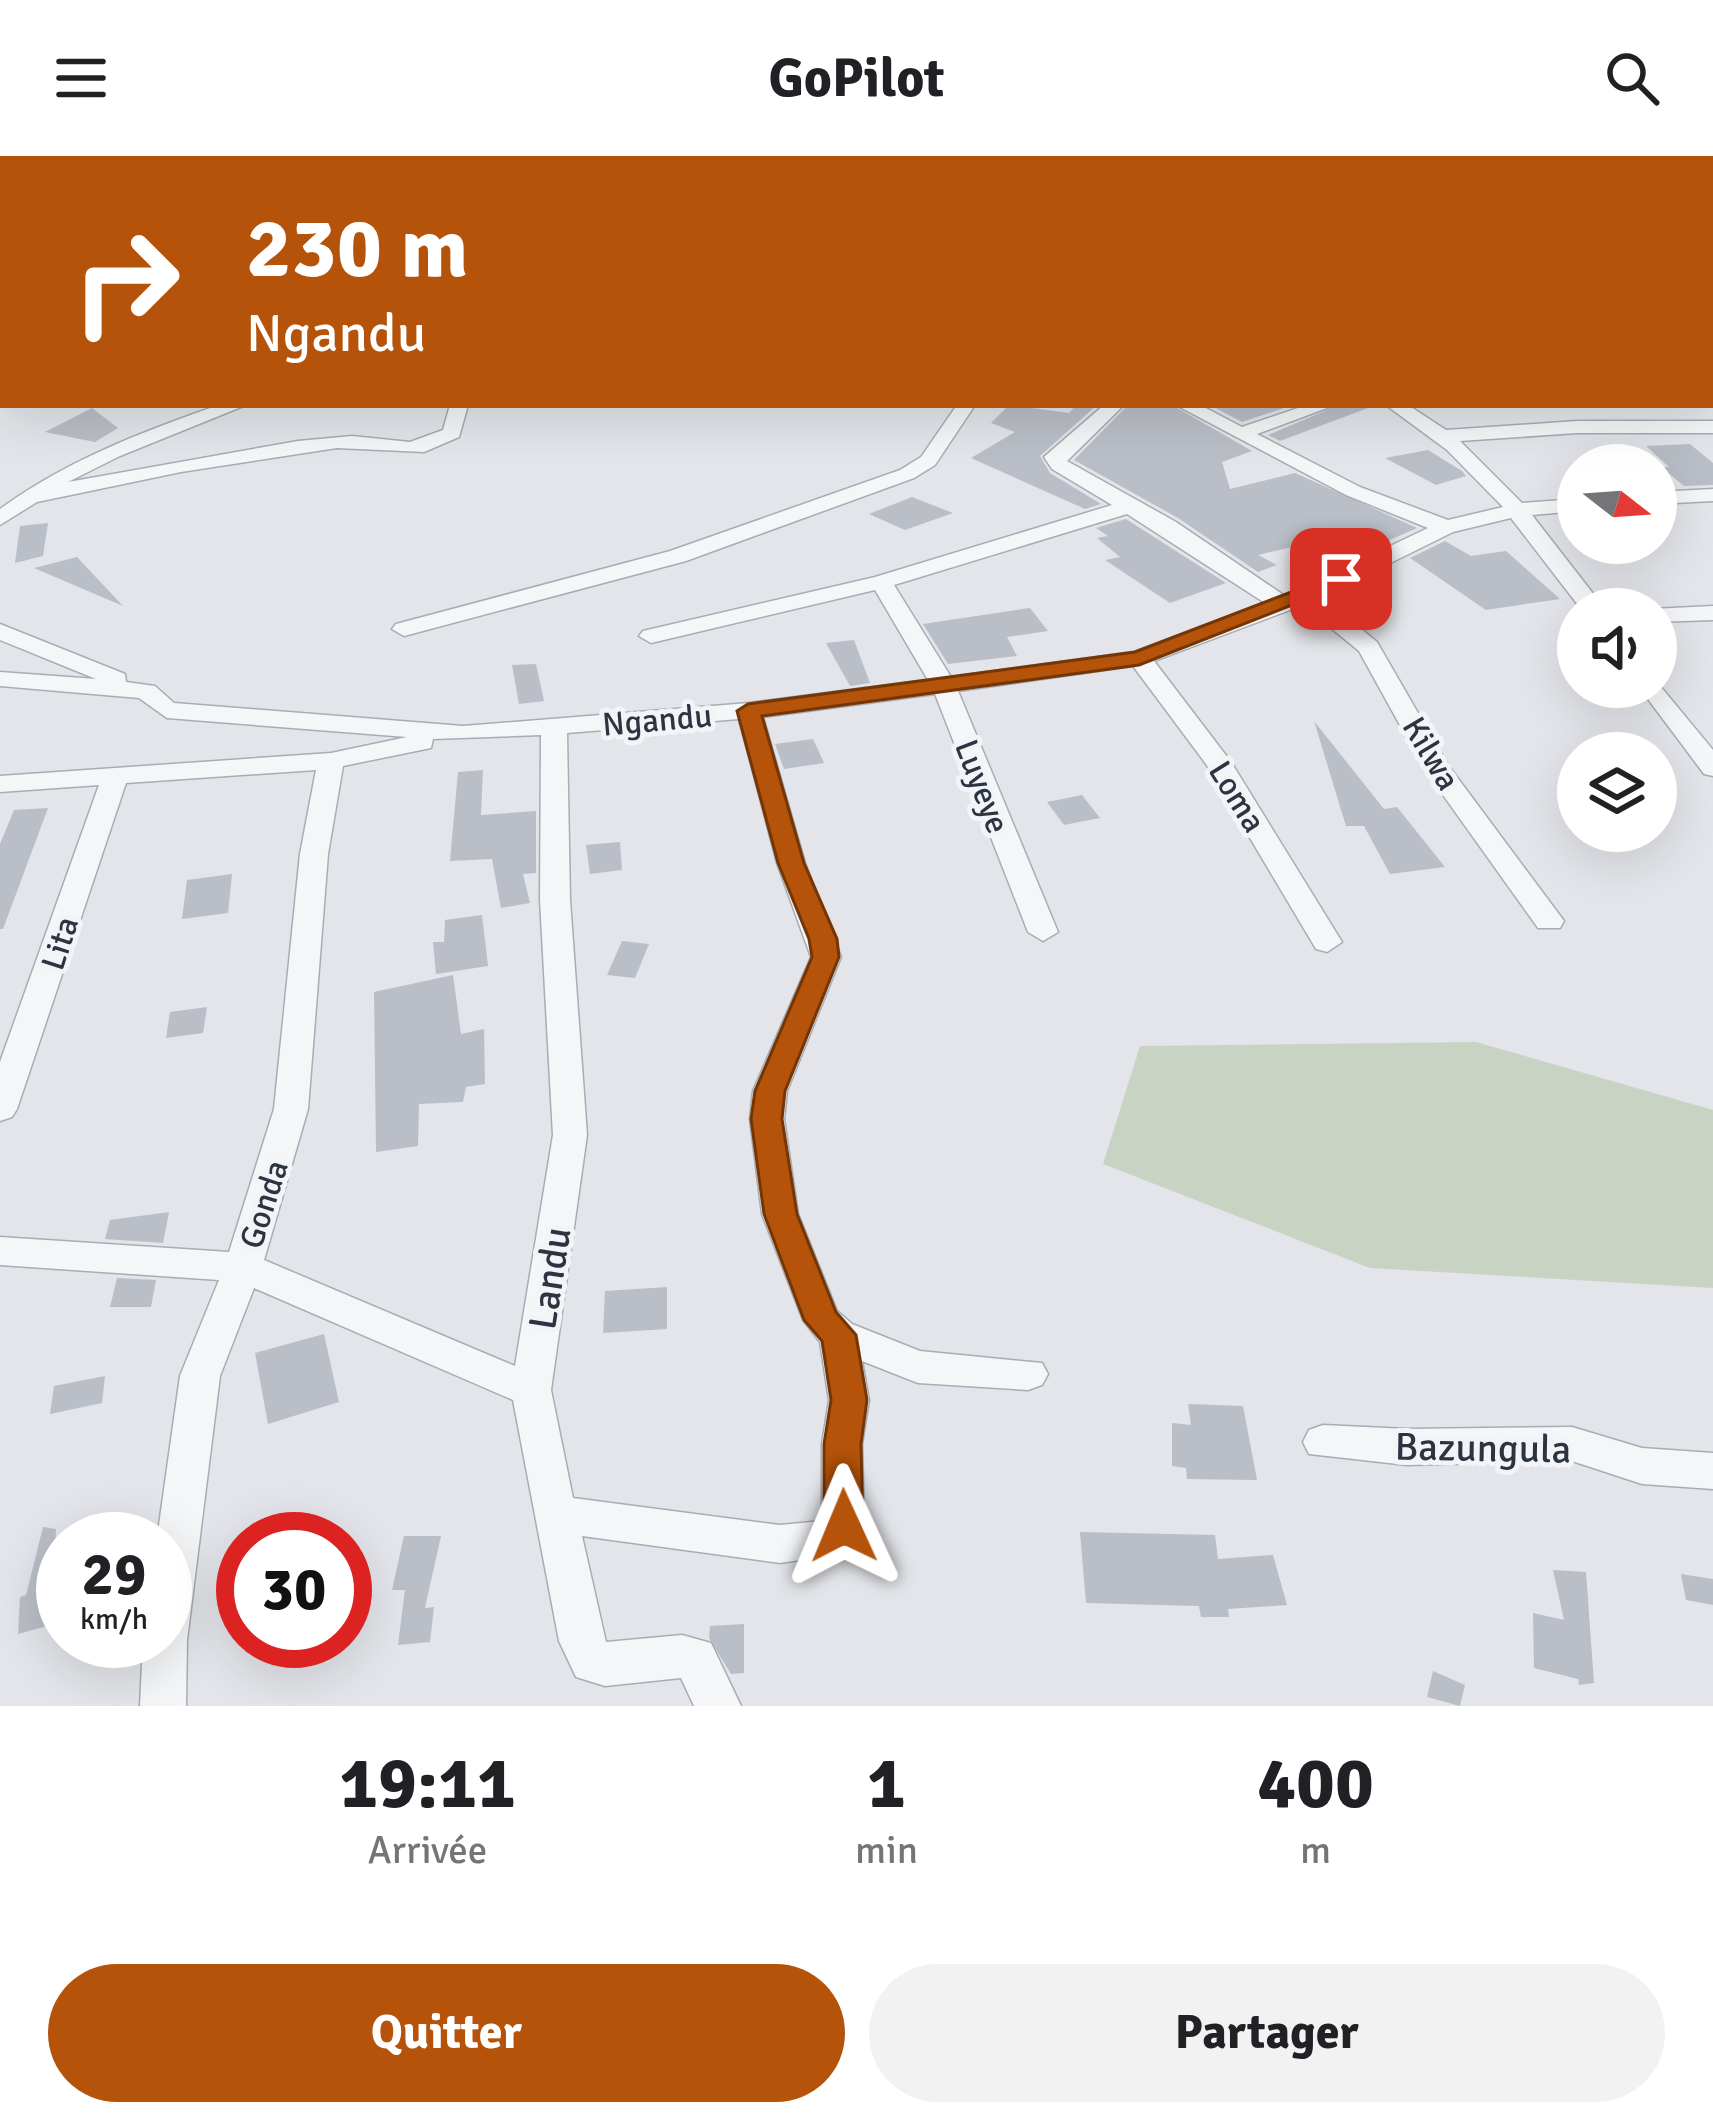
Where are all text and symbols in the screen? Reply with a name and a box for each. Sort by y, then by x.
icon: menu [48,45,114,111]
text: GoPilot [768,45,945,112]
icon: search [1599,45,1665,111]
text: 230 m [246,197,468,301]
icon: right [48,204,204,360]
text: Ngandu [246,300,426,367]
north arrow [1557,444,1677,564]
map controls [1557,444,1677,852]
pin [1290,528,1392,630]
icon: arrive [1308,546,1374,612]
button: sound [1557,588,1677,708]
street label: Ngandu [600,695,714,746]
street label: Kilwa [1393,710,1468,798]
button: layers [1557,732,1677,852]
street label: Luyeye [945,734,1018,839]
street label: Loma [1199,753,1274,840]
street label: Lita [33,912,88,975]
street label: Gonda [231,1155,298,1254]
street label: Landu [518,1224,582,1333]
street label: Bazungula [1394,1422,1572,1474]
position arrow [781,1463,907,1589]
speed limit sign: 30 [216,1512,372,1668]
text: 29 [82,1538,146,1612]
text: km/h [80,1601,148,1638]
text: 19:11 [339,1739,516,1828]
text: 1 [867,1739,906,1828]
text: 400 [1257,1739,1374,1828]
text: Arrivée [368,1826,487,1874]
text: min [855,1826,918,1874]
text: m [1300,1826,1331,1874]
button: Quitter [48,1964,845,2102]
button: Partager [869,1964,1665,2102]

